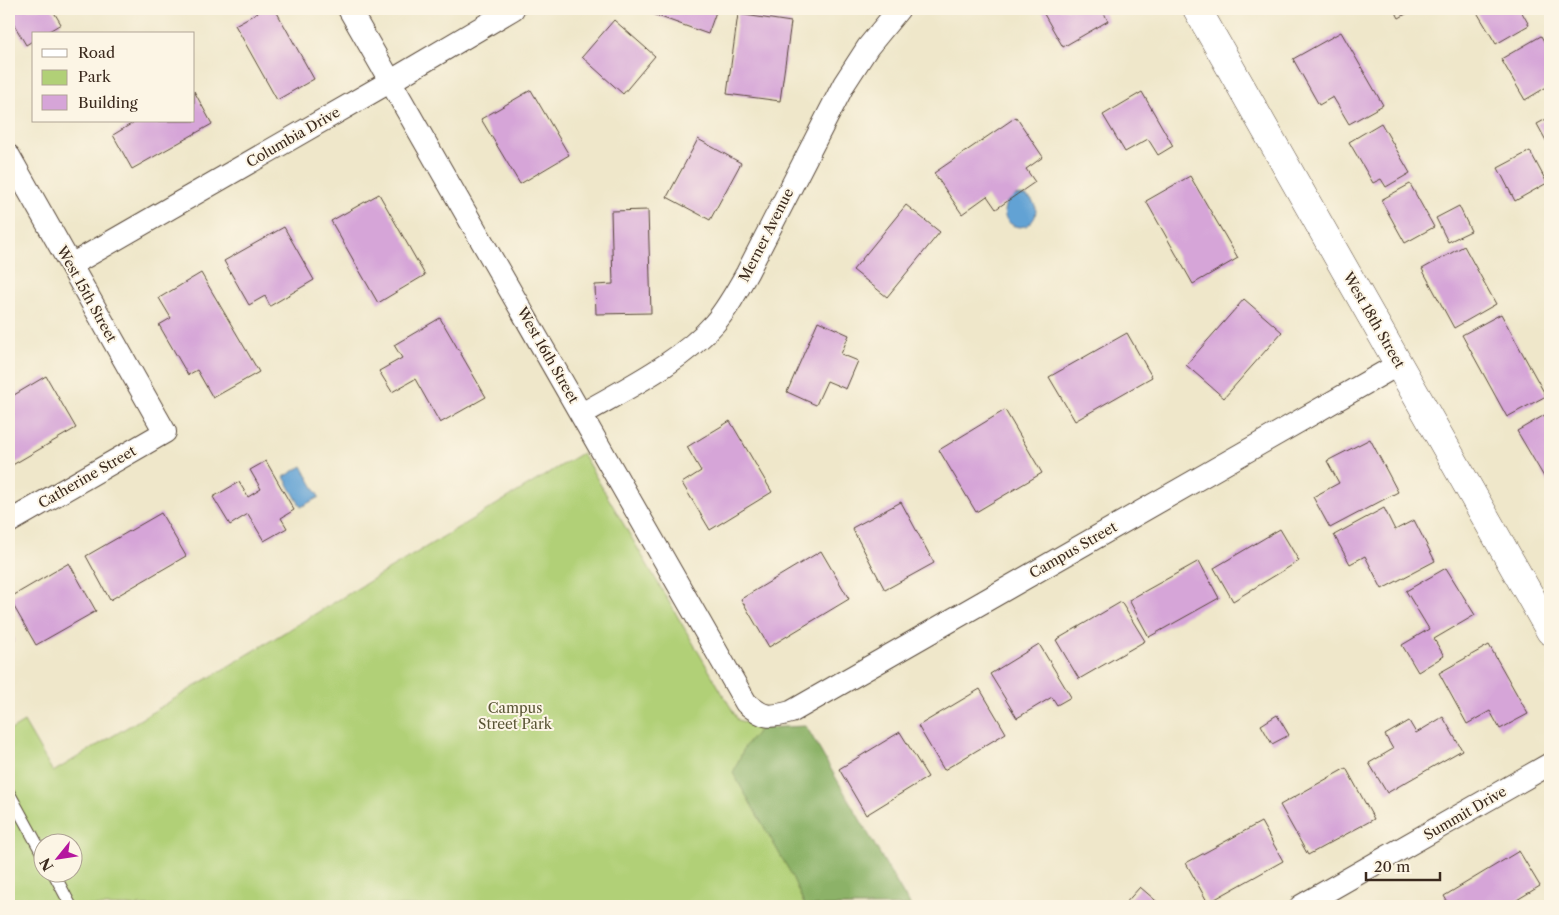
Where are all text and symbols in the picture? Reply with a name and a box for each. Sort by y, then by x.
legend [32,32,195,122]
text: Road [78,43,115,62]
text: Park [78,67,112,86]
text: Building [78,93,138,112]
street label: Columbia Drive [243,103,343,171]
street label: Merner Avenue [735,185,797,285]
street label: West 15th Street [53,242,121,345]
street label: West 18th Street [1339,268,1409,371]
street label: West 16th Street [513,303,583,406]
street label: Catherine Street [35,442,139,512]
street label: Campus Street [1026,518,1120,582]
park label: Campus Street Park [478,699,553,733]
street label: Summit Drive [1420,782,1510,844]
north arrow [32,832,82,882]
scale bar [1366,850,1440,882]
text: N [36,855,58,874]
text: 20 m [1374,857,1410,876]

